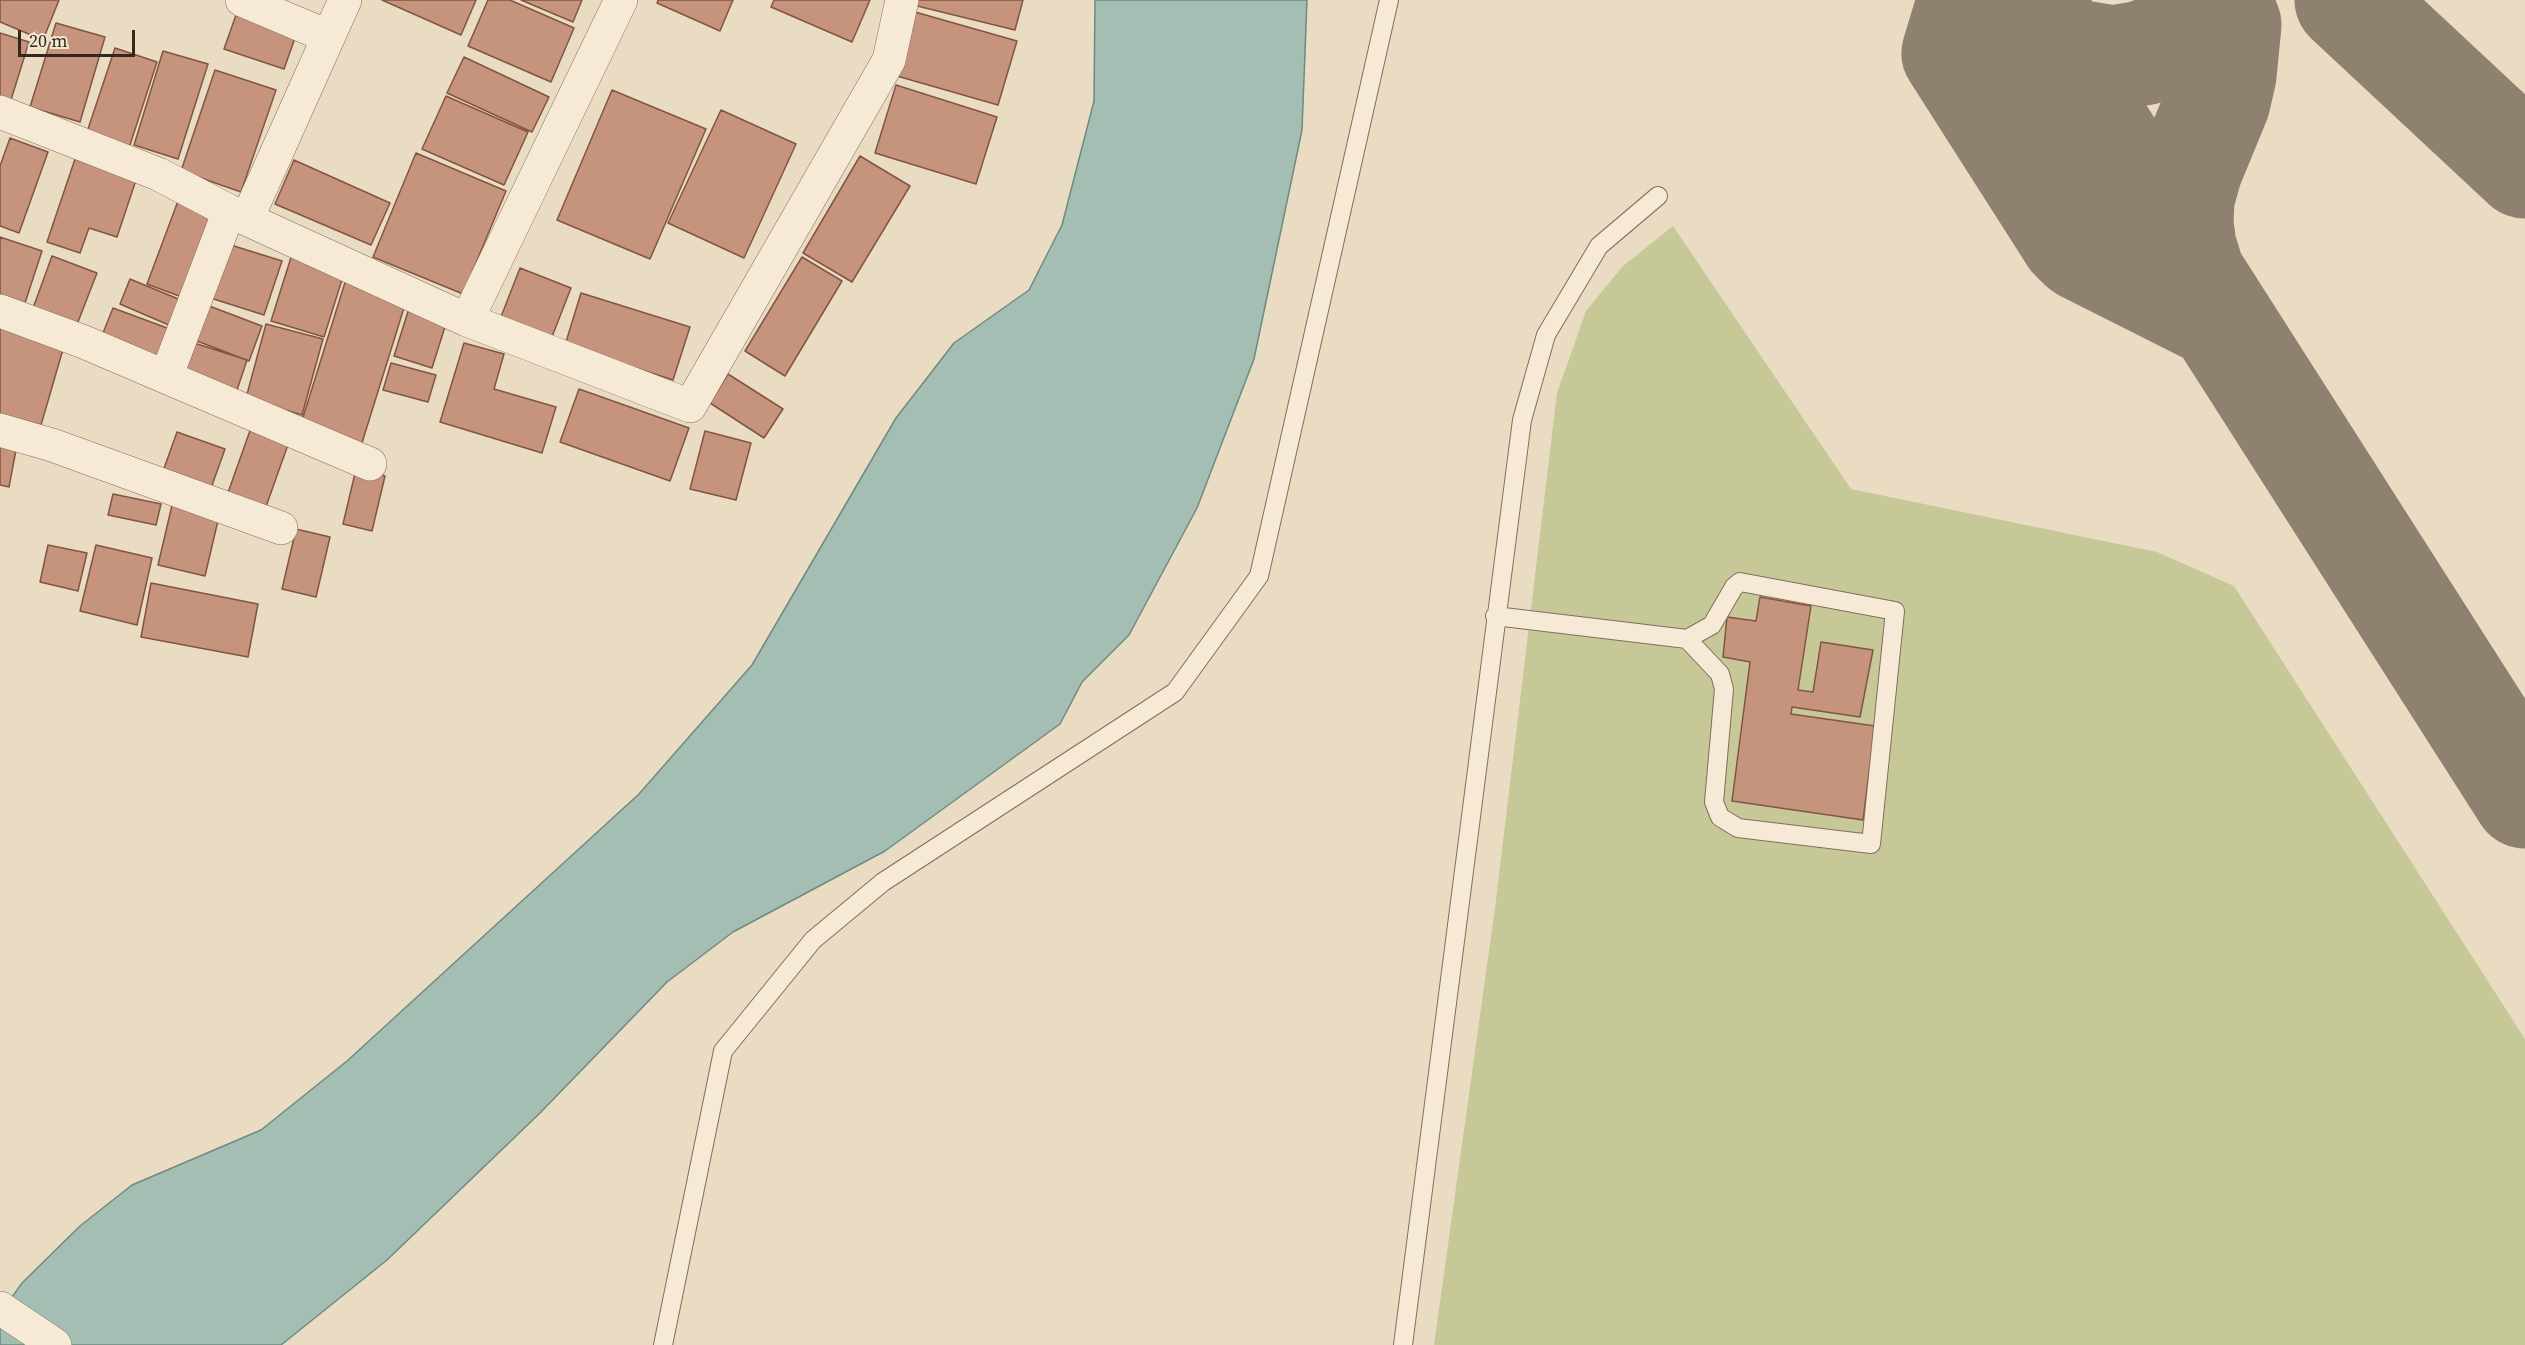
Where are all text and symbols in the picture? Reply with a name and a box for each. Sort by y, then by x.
scale bar [21,18,138,56]
text: 20 m [29,28,67,53]

